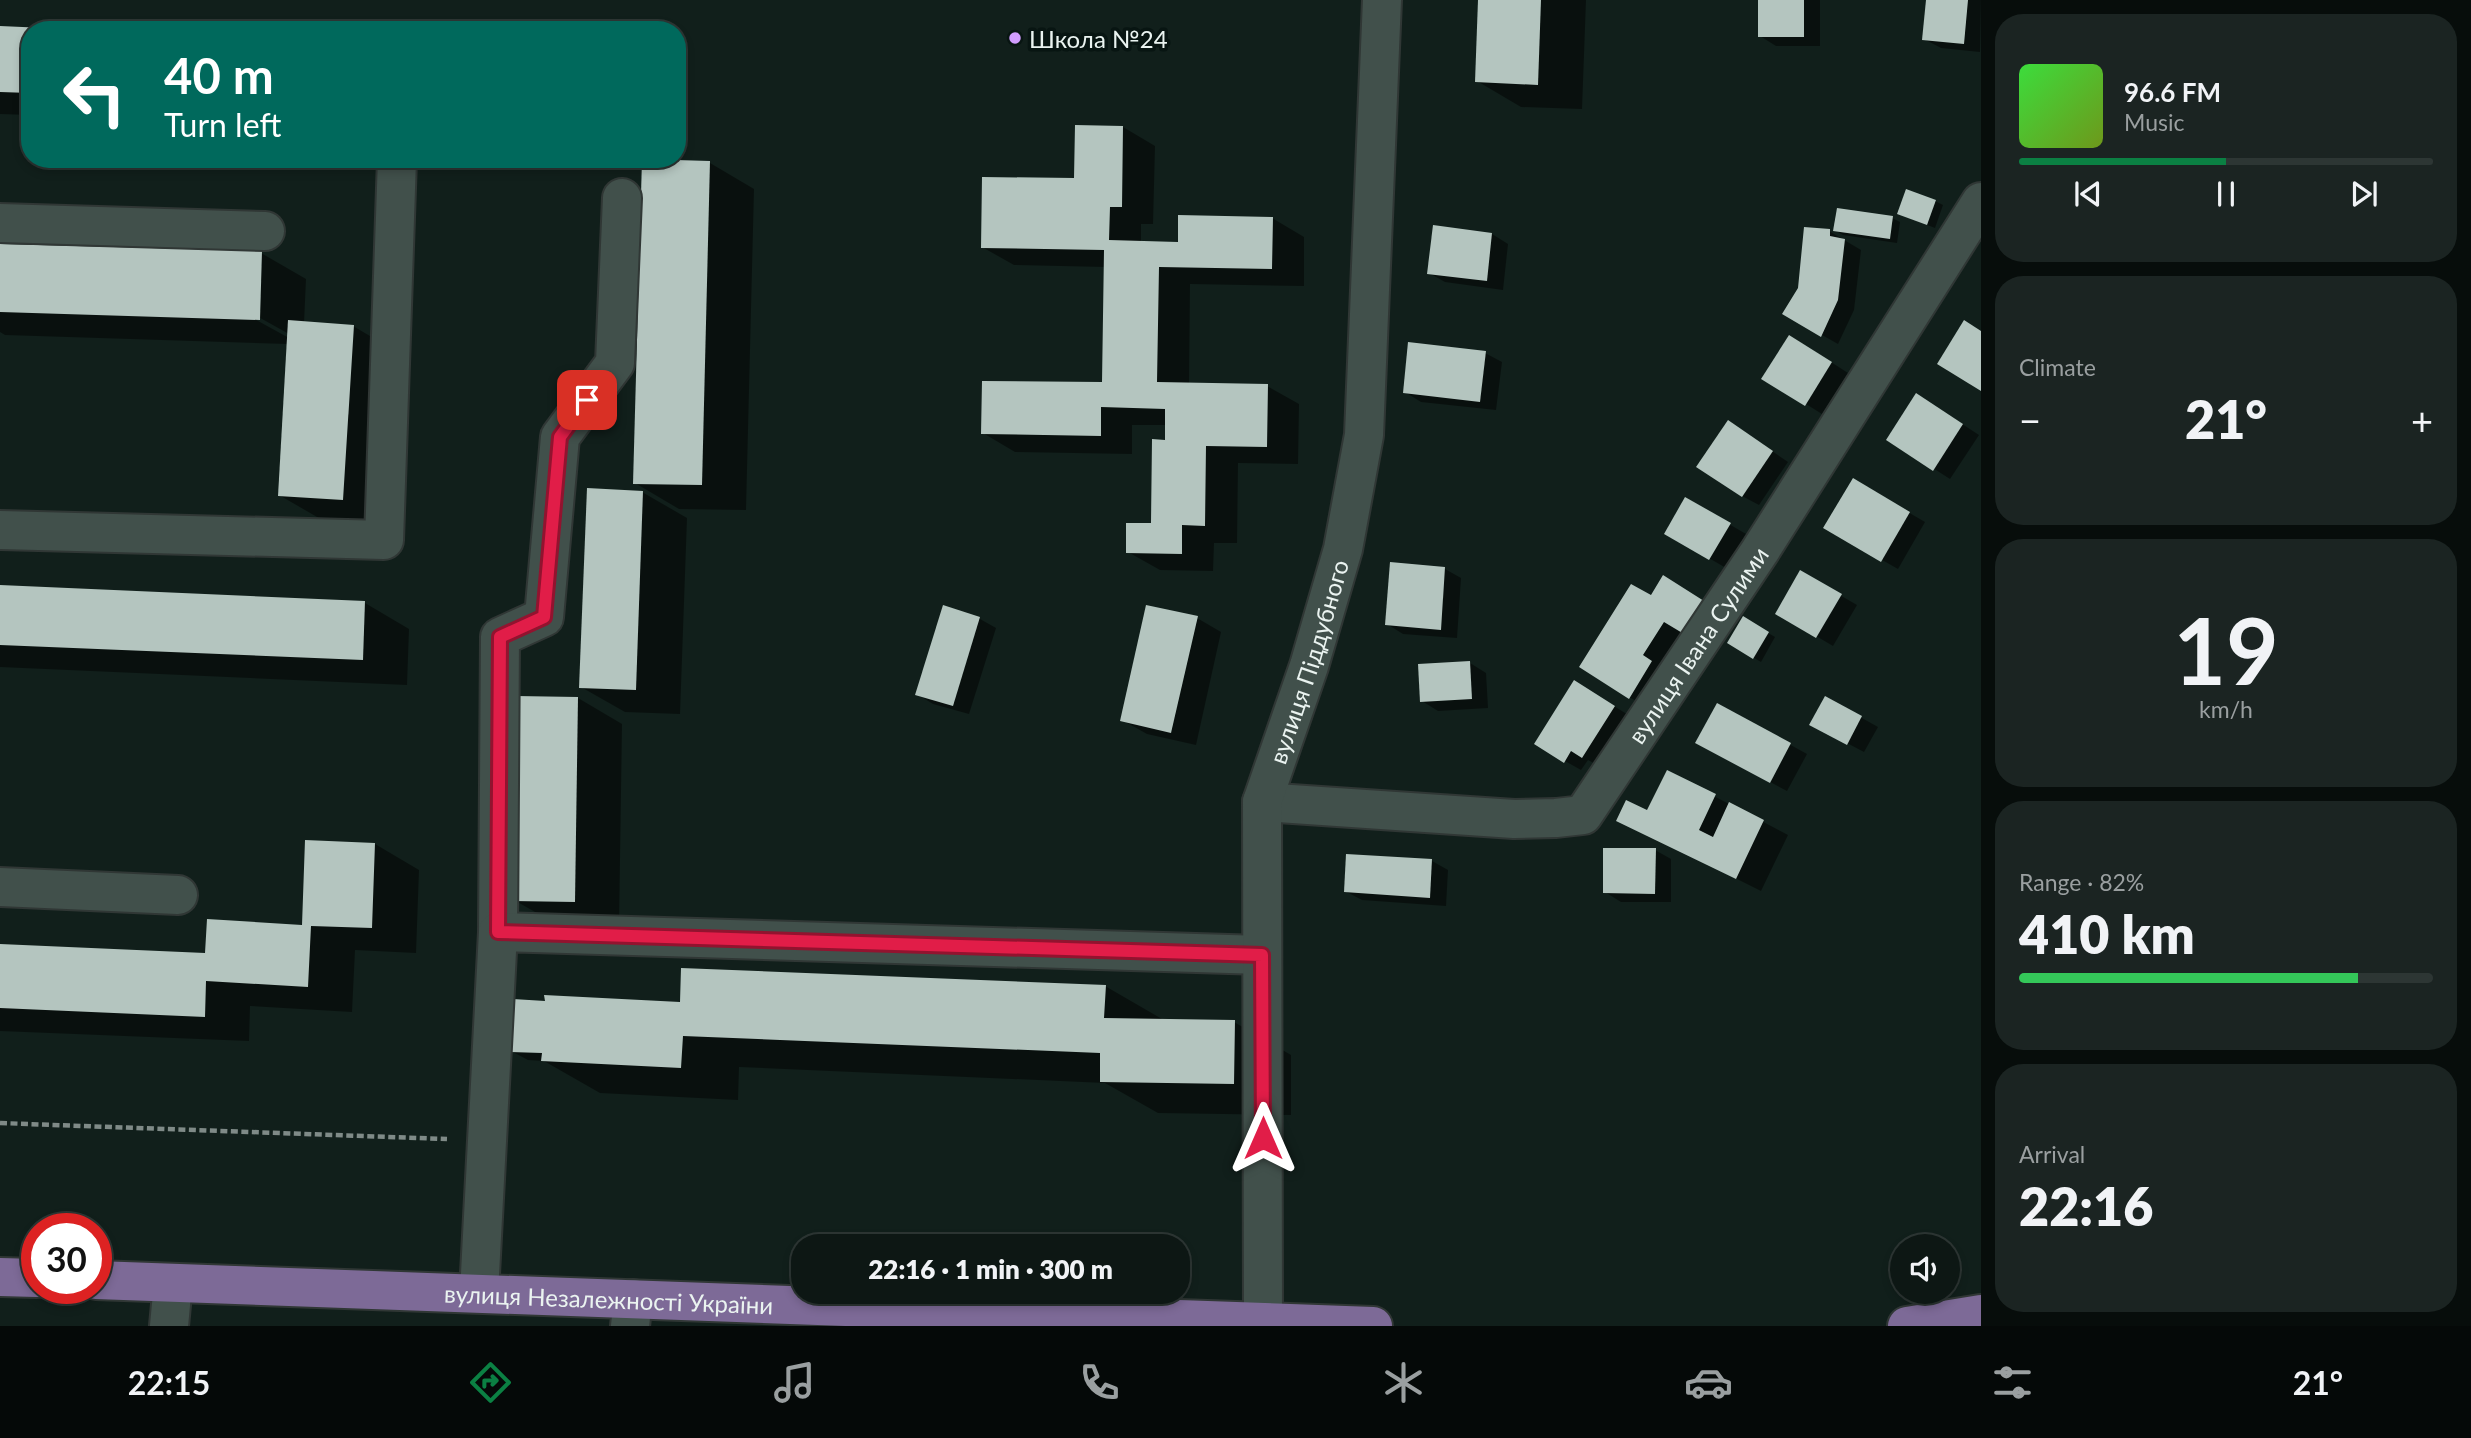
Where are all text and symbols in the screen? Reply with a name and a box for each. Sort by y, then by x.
place label: Школа №24 [1029,24,1168,53]
marker: Школа №24 [1007,30,1023,46]
text: 40 m [164,46,274,104]
icon: left [49,49,140,140]
text: 96.6 FM [2124,76,2221,108]
text: Turn left [164,105,281,144]
text: Music [2124,108,2184,136]
icon: previous [2069,175,2107,213]
icon: pause [2207,175,2245,213]
icon: next [2345,175,2383,213]
text: Climate [2019,353,2096,381]
pin [557,370,617,430]
icon: arrive [568,381,606,419]
text: 21° [2185,388,2267,450]
text: − [2019,397,2041,443]
text: + [2411,397,2433,443]
street label: вулиця Івана Сулими [1621,541,1774,748]
street label: вулиця Піддубного [1262,556,1354,767]
text: 19 [2173,595,2279,704]
text: km/h [2199,695,2253,723]
text: Range · 82% [2019,868,2144,896]
text: 410 km [2019,903,2195,965]
position arrow [1226,1101,1300,1175]
text: Arrival [2019,1140,2085,1168]
text: 22:16 [2019,1175,2153,1237]
speed limit sign: 30 [21,1213,112,1304]
map controls [1890,1234,1960,1304]
button: sound [1890,1234,1960,1304]
text: 22:16 · 1 min · 300 m [868,1253,1113,1285]
street label: вулиця Незалежності України [444,1278,774,1319]
icon: directions [466,1358,515,1407]
icon: music [770,1358,819,1407]
icon: phone [1075,1358,1124,1407]
icon: climate [1379,1358,1428,1407]
icon: car [1684,1358,1733,1407]
icon: filters [1988,1358,2037,1407]
text: 22:15 [128,1363,210,1402]
text: 21° [2293,1363,2343,1402]

